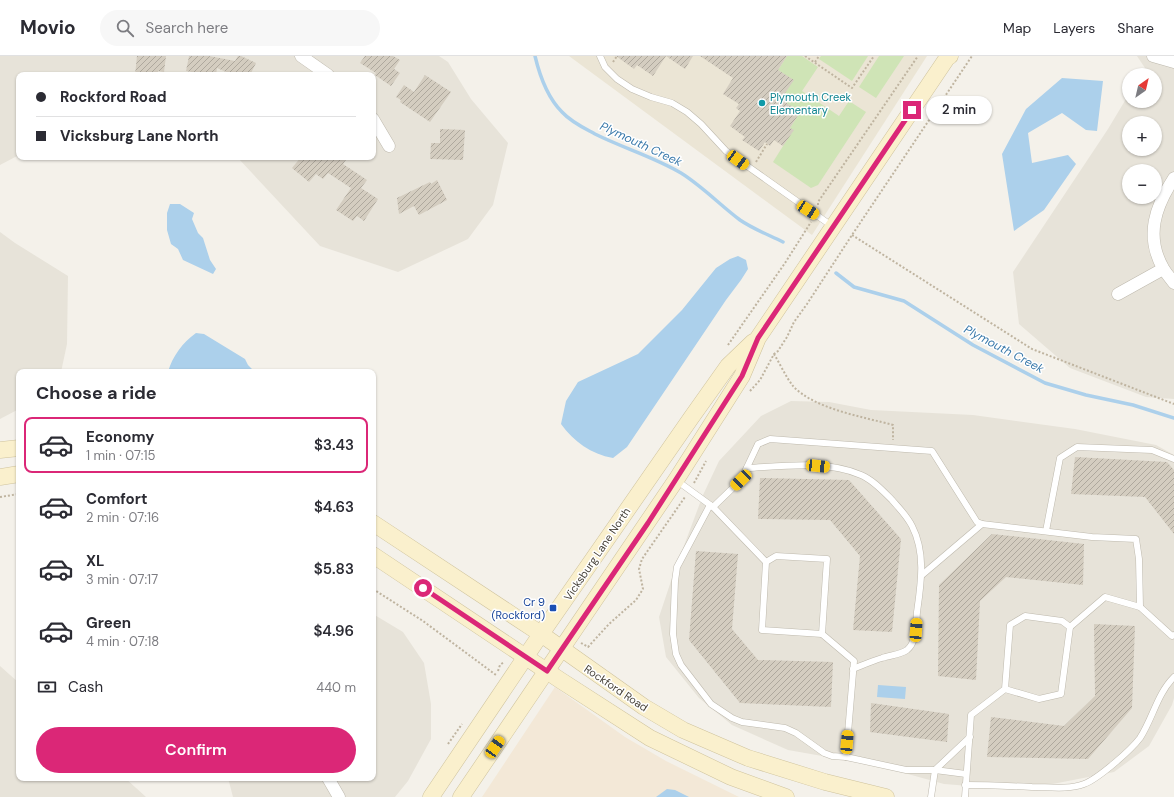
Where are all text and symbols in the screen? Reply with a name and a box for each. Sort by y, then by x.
search box [100,10,380,46]
text: Movio [20,15,76,40]
icon: search [114,17,136,39]
text: Search here [146,18,228,38]
text: Map [1003,19,1031,37]
text: Layers [1053,19,1095,37]
text: Share [1117,19,1154,37]
north arrow [1122,68,1162,108]
map controls [1122,68,1162,204]
text: Rockford Road [60,87,167,107]
place label: Plymouth Creek Elementary [770,90,851,117]
callout: 2 min [926,96,992,124]
marker: Plymouth Creek Elementary [757,98,767,108]
route end [903,101,921,119]
text: 2 min [942,101,976,118]
button: + [1122,116,1162,156]
water label: Plymouth Creek [597,118,685,170]
text: Vicksburg Lane North [60,126,219,146]
car [725,148,751,172]
button: − [1122,164,1162,204]
car [795,198,821,222]
water label: Plymouth Creek [961,321,1048,377]
text: Choose a ride [36,381,157,405]
icon: car [38,427,74,463]
text: Economy [86,427,154,447]
text: $3.43 [314,435,354,455]
text: 1 min · 07:15 [86,447,155,464]
car [805,459,831,473]
car [728,467,754,493]
icon: car [38,489,74,525]
text: Comfort [86,489,147,509]
text: $4.63 [314,497,354,517]
street label: Vicksburg Lane North [561,505,633,603]
text: 2 min · 07:16 [86,509,159,526]
icon: car [38,551,74,587]
text: XL [86,551,104,571]
text: $5.83 [314,559,354,579]
text: 3 min · 07:17 [86,571,158,588]
route start [414,579,432,597]
place label: Cr 9 (Rockford) [491,595,545,622]
marker: Cr 9 (Rockford) [548,603,558,613]
icon: car [38,613,74,649]
text: Green [86,613,131,633]
car [909,618,923,642]
text: $4.96 [313,621,354,641]
text: 4 min · 07:18 [86,633,159,650]
street label: Rockford Road [581,662,651,715]
icon: cash [36,676,58,698]
text: Cash [68,677,103,697]
text: 440 m [316,679,356,696]
button: Confirm [36,727,356,773]
car [840,730,854,754]
car [483,734,507,760]

